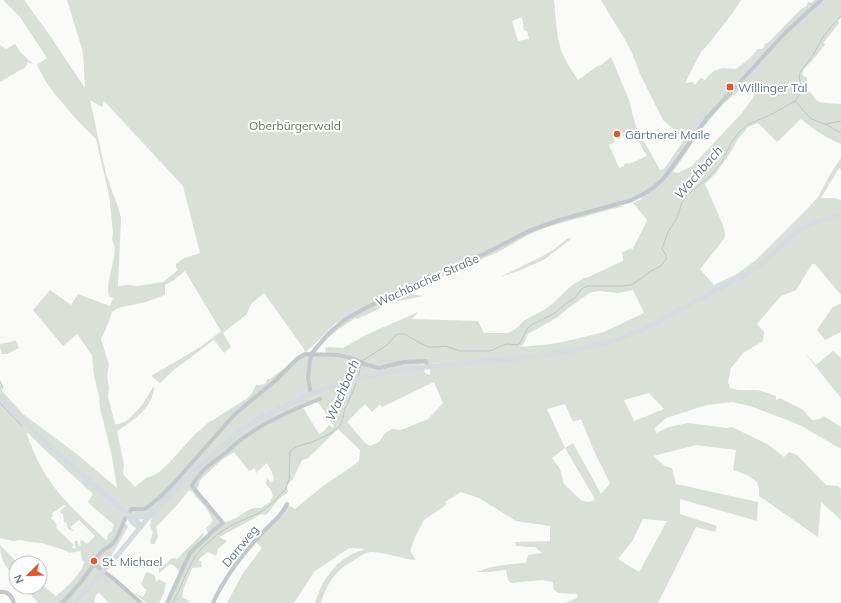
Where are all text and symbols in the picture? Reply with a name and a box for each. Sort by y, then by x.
place label: Willinger Tal [738,80,807,95]
marker: Willinger Tal [725,82,735,92]
park label: Oberbürgerwald [249,118,341,133]
place label: Gärtnerei Maile [625,127,710,142]
marker: Gärtnerei Maile [612,129,622,139]
water label: Wachbach [671,142,725,202]
street label: Wachbacher Straße [373,250,481,310]
water label: Wachbach [322,357,362,423]
street label: Darrweg [219,522,261,570]
place label: St. Michael [102,554,162,569]
north arrow [8,555,48,595]
marker: St. Michael [89,556,99,566]
text: N [11,572,27,585]

